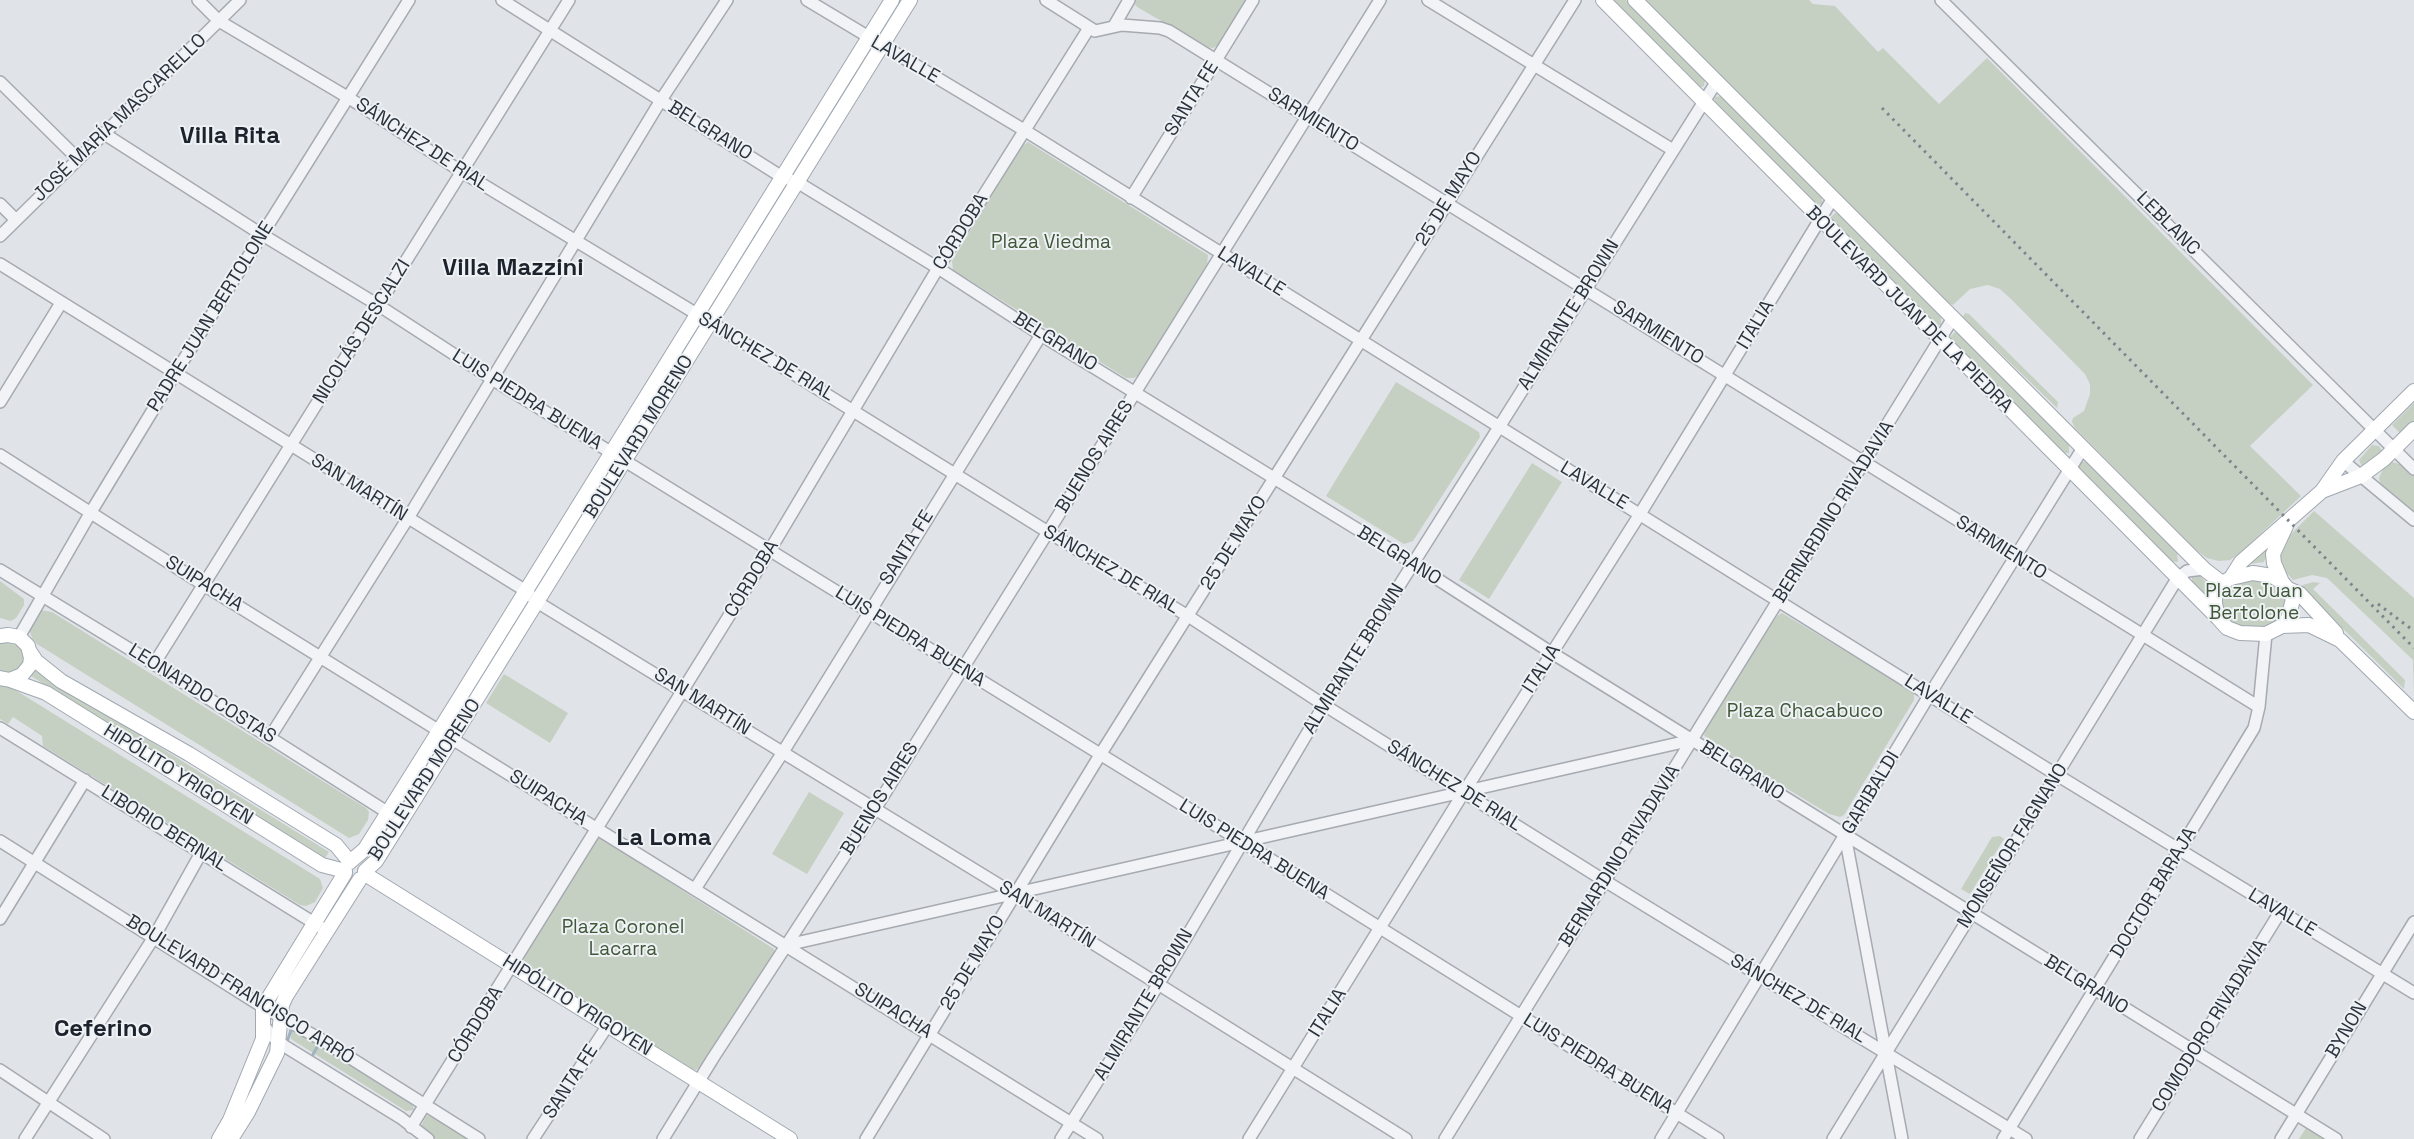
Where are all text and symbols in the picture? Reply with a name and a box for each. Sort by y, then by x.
street label: JOSÉ MARÍA MASCARELLO [28,29,212,207]
street label: LAVALLE [867,31,943,89]
street label: SANTA FE [1160,57,1224,141]
street label: SARMIENTO [1263,83,1363,157]
street label: SÁNCHEZ DE RIAL [351,93,493,197]
street label: BELGRANO [664,96,756,166]
district label: Villa Rita [180,122,280,150]
street label: 25 DE MAYO [1411,148,1487,250]
street label: LEBLANC [2131,187,2205,261]
street label: CÓRDOBA [928,189,994,275]
street label: BOULEVARD JUAN DE LA PIEDRA [1801,202,2017,418]
street label: PADRE JUAN BERTOLONE [143,218,279,416]
park label: Plaza Viedma [991,232,1111,254]
street label: ALMIRANTE BROWN [1513,236,1625,394]
street label: LAVALLE [1213,242,1289,302]
district label: Villa Mazzini [442,254,584,282]
street label: NICOLÁS DESCALZI [308,256,416,408]
street label: SARMIENTO [1608,296,1708,370]
street label: ITALIA [1732,296,1780,354]
street label: SÁNCHEZ DE RIAL [694,307,838,407]
street label: BELGRANO [1009,307,1101,377]
street label: LUIS PIEDRA BUENA [448,345,606,455]
street label: BOULEVARD MORENO [579,351,699,523]
street label: BUENOS AIRES [1051,396,1139,518]
street label: BERNARDINO RIVADAVIA [1769,417,1899,607]
street label: SAN MARTÍN [306,449,412,527]
street label: LAVALLE [1556,457,1632,515]
street label: 25 DE MAYO [1196,492,1272,594]
street label: SANTA FE [875,506,939,590]
street label: SARMIENTO [1951,511,2051,585]
street label: SÁNCHEZ DE RIAL [1039,520,1183,620]
street label: BELGRANO [1353,521,1445,591]
street label: CÓRDOBA [720,536,784,622]
street label: SUIPACHA [161,551,247,617]
street label: ALMIRANTE BROWN [1298,580,1410,738]
park label: Plaza Juan Bertolone [2205,581,2303,625]
street label: LUIS PIEDRA BUENA [831,582,989,692]
street label: LEONARDO COSTAS [124,639,280,749]
street label: ITALIA [1518,640,1566,698]
street label: SAN MARTÍN [649,663,755,741]
street label: LAVALLE [1900,670,1976,730]
street label: BOULEVARD MORENO [364,695,486,865]
park label: Plaza Chacabuco [1727,701,1883,723]
street label: HIPÓLITO YRIGOYEN [99,720,257,830]
street label: SÁNCHEZ DE RIAL [1382,735,1526,837]
street label: BELGRANO [1696,736,1788,806]
street label: BUENOS AIRES [836,738,924,860]
street label: GARIBALDI [1837,747,1905,839]
street label: MONSEÑOR FAGNANO [1953,759,2073,933]
street label: BERNARDINO RIVADAVIA [1555,761,1685,951]
street label: SUIPACHA [505,765,591,831]
street label: LIBORIO BERNAL [97,781,231,877]
street label: LUIS PIEDRA BUENA [1175,795,1333,905]
district label: La Loma [616,824,712,852]
street label: DOCTOR BARAJA [2106,824,2202,962]
street label: SAN MARTÍN [994,876,1100,954]
street label: LAVALLE [2244,884,2320,942]
street label: BOULEVARD FRANCISCO ARRÓ [122,910,358,1070]
street label: 25 DE MAYO [936,911,1010,1015]
park label: Plaza Coronel Lacarra [562,917,684,961]
street label: ALMIRANTE BROWN [1090,925,1198,1085]
street label: COMODORO RIVADAVIA [2147,935,2273,1117]
street label: SÁNCHEZ DE RIAL [1726,949,1870,1049]
street label: BELGRANO [2040,950,2132,1020]
street label: HIPÓLITO YRIGOYEN [498,951,656,1061]
street label: SUIPACHA [850,978,936,1044]
street label: CÓRDOBA [443,982,509,1068]
street label: ITALIA [1304,984,1352,1042]
street label: BYNON [2321,998,2373,1062]
street label: LUIS PIEDRA BUENA [1519,1009,1677,1119]
district label: Ceferino [54,1015,152,1043]
street label: SANTA FE [539,1041,603,1123]

